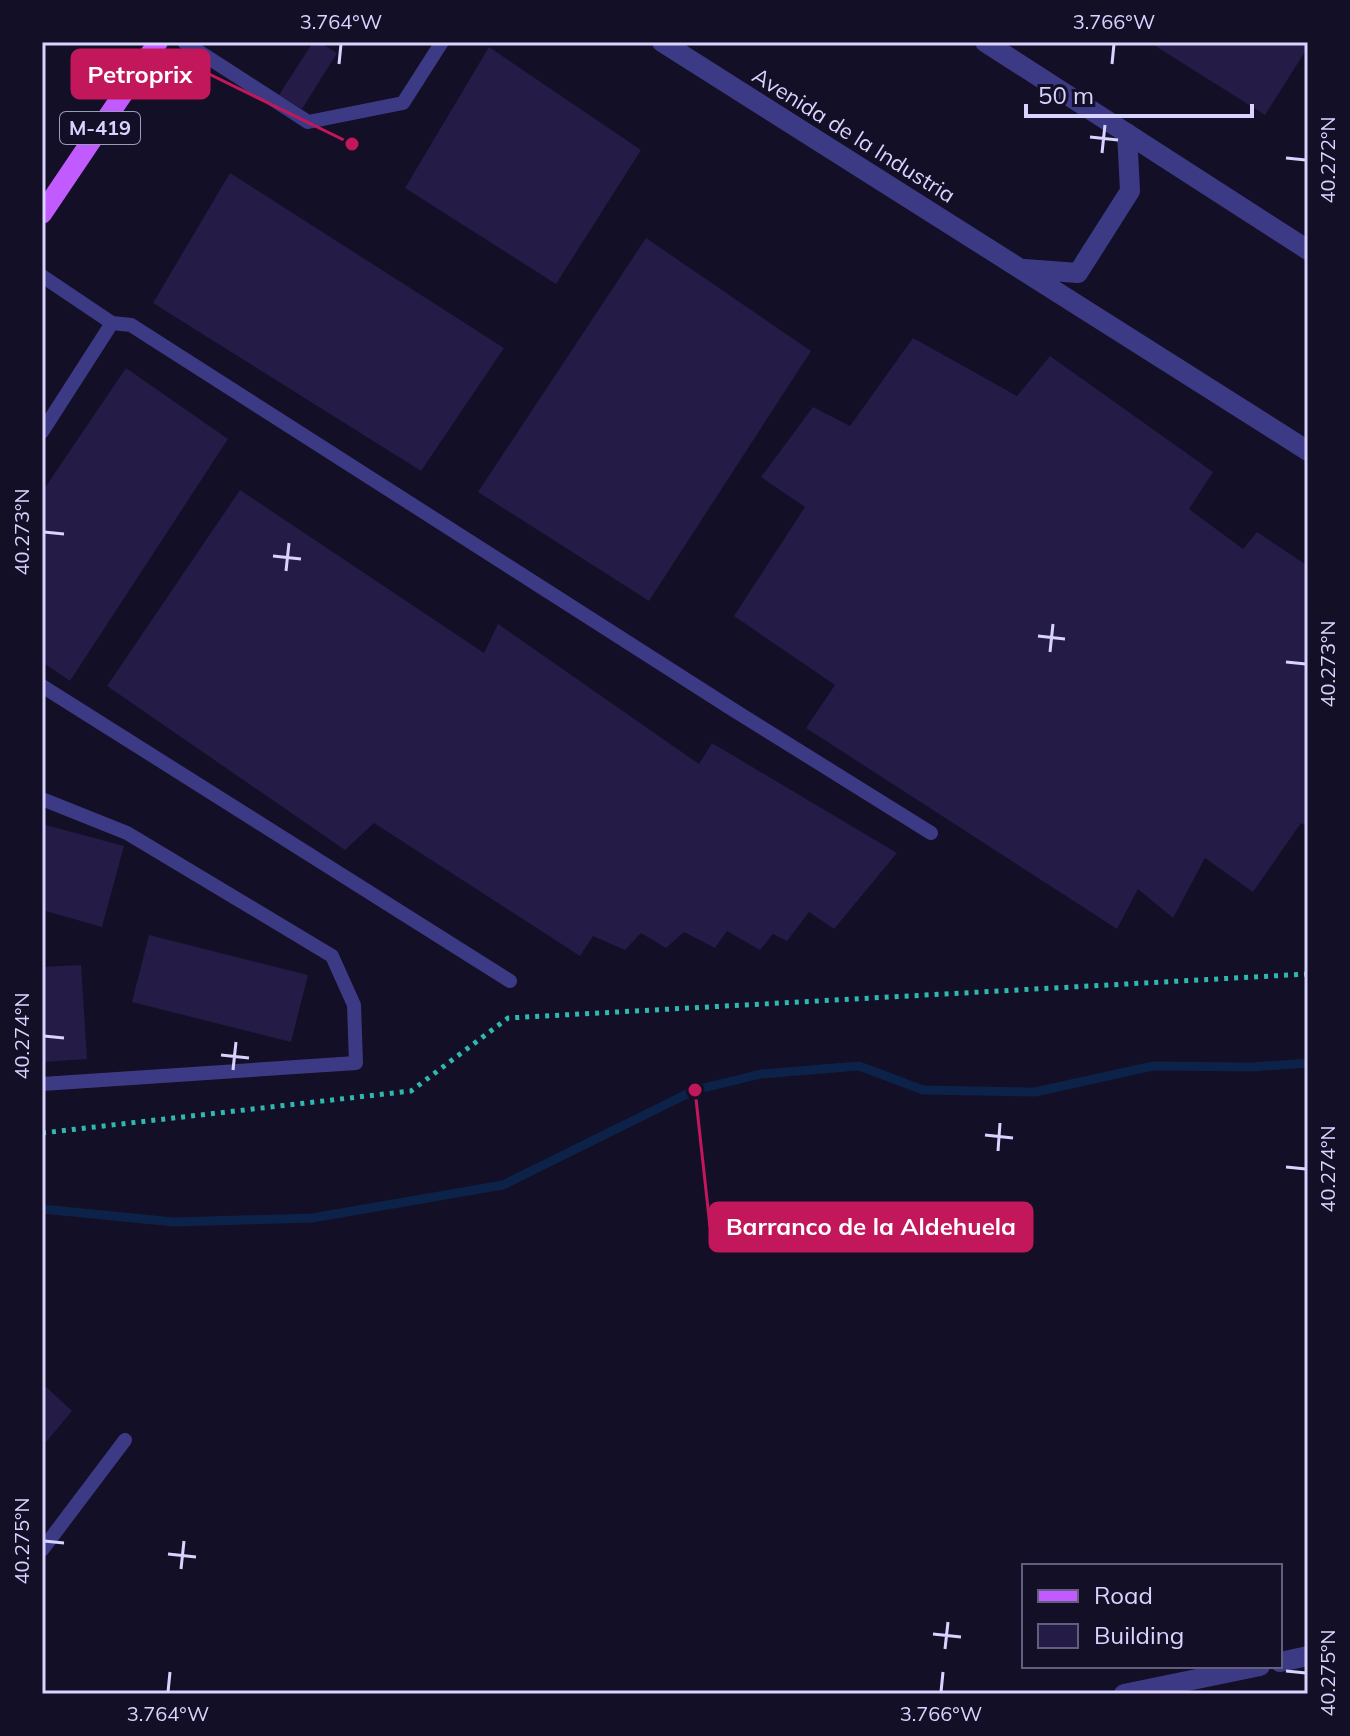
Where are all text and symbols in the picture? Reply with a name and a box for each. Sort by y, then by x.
text: 3.764°W [300,9,382,34]
text: 3.766°W [1073,9,1155,34]
callout: Petroprix [72,50,209,98]
text: Petroprix [88,59,193,89]
street label: Avenida de la Industria [747,61,961,209]
scale bar [1026,68,1252,118]
text: 50 m [1038,80,1094,110]
road number: M-419 [60,112,140,144]
text: 40.272°N [1315,117,1340,203]
text: 40.273°N [9,489,34,575]
text: 40.273°N [1315,621,1340,707]
text: 40.274°N [9,993,34,1079]
text: 40.274°N [1315,1126,1340,1212]
callout: Barranco de la Aldehuela [710,1203,1032,1251]
text: Barranco de la Aldehuela [726,1211,1016,1241]
text: 40.275°N [9,1498,34,1584]
legend [1022,1564,1282,1668]
text: Road [1094,1580,1153,1610]
text: Building [1094,1620,1184,1650]
text: 40.275°N [1315,1630,1340,1716]
text: 3.764°W [127,1701,209,1726]
text: 3.766°W [900,1701,982,1726]

